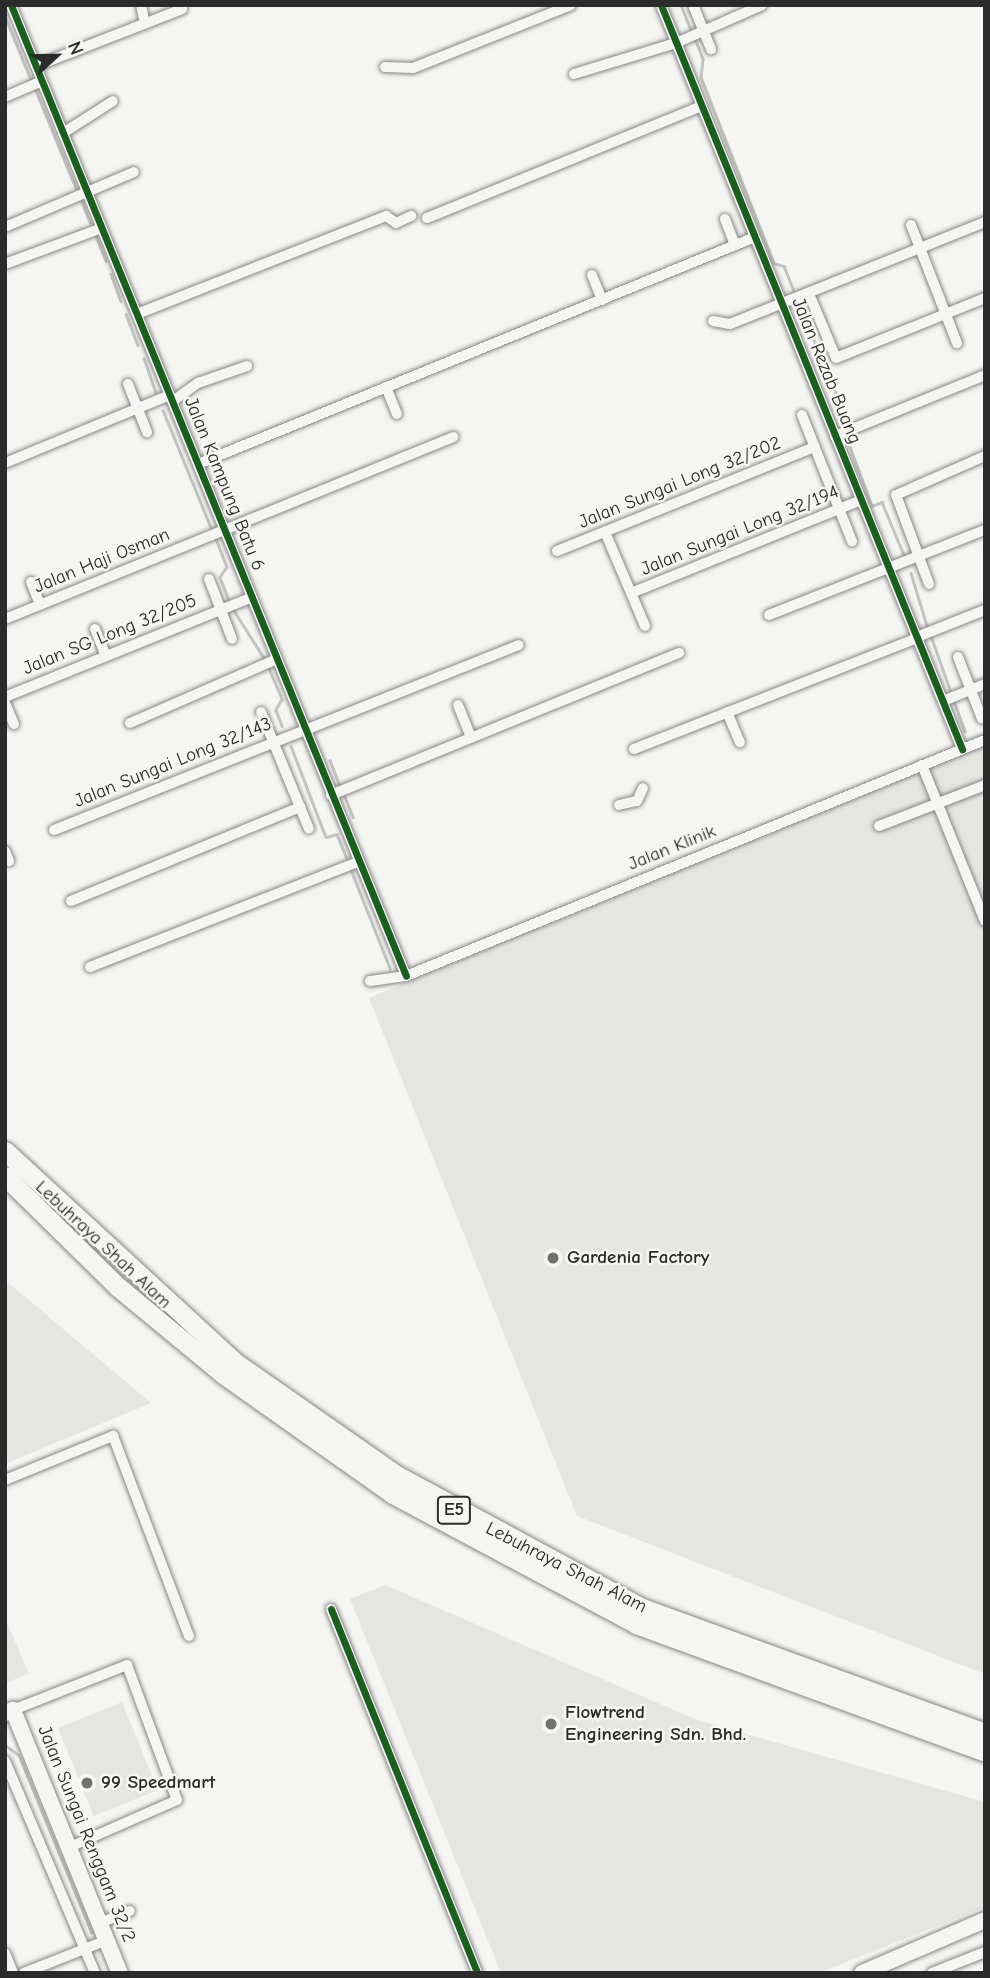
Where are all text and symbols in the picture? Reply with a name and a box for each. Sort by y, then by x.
north arrow [21,21,91,91]
text: N [63,38,88,58]
street label: Jalan Rezab Buang [786,294,866,448]
street label: Jalan Kampung Batu 6 [179,394,269,574]
street label: Jalan Sungai Long 32/202 [576,432,784,534]
street label: Jalan Sungai Long 32/194 [638,481,842,581]
street label: Jalan Haji Osman [31,523,173,599]
street label: Jalan SG Long 32/205 [20,590,200,680]
street label: Jalan Sungai Long 32/143 [71,713,275,813]
street label: Jalan Klinik [625,820,719,876]
street label: Lebuhraya Shah Alam [30,1176,176,1314]
place label: Gardenia Factory [567,1247,709,1269]
marker: Gardenia Factory [545,1250,561,1266]
road number: E5 [436,1496,472,1525]
street label: Lebuhraya Shah Alam [482,1517,650,1619]
place label: Flowtrend Engineering Sdn. Bhd. [565,1702,746,1746]
marker: Flowtrend Engineering Sdn. Bhd. [543,1716,559,1732]
street label: Jalan Sungai Renggam 32/2 [32,1722,140,1946]
place label: 99 Speedmart [101,1772,215,1794]
marker: 99 Speedmart [79,1775,95,1791]

